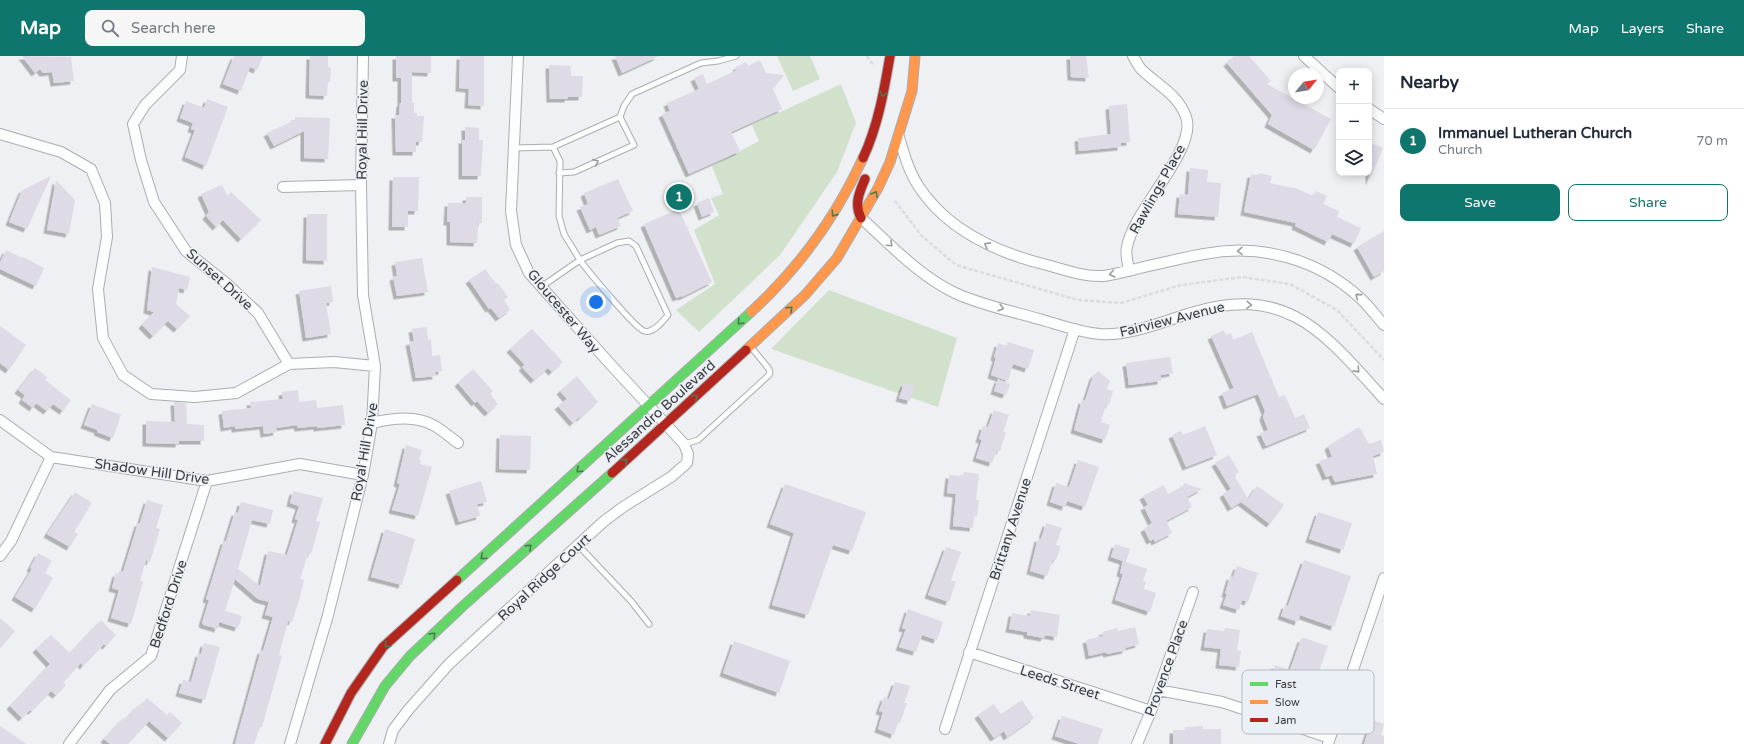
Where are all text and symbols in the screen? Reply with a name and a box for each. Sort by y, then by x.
search box [85,10,365,46]
text: Map [20,17,61,39]
icon: search [99,17,121,39]
text: Search here [131,19,215,37]
text: Map [1569,20,1599,37]
text: Layers [1621,20,1664,37]
text: Share [1686,20,1724,37]
north arrow [1288,68,1324,104]
map controls [1336,68,1372,176]
button: + [1336,68,1372,104]
text: Nearby [1400,72,1459,93]
street label: Royal Hill Drive [353,80,372,180]
one-way arrow [880,91,888,98]
button: − [1336,104,1372,140]
text: Immanuel Lutheran Church [1438,124,1632,142]
text: 1 [1409,133,1417,149]
text: 70 m [1696,133,1728,149]
button: layers [1336,140,1372,176]
street label: Rawlings Place [1126,142,1189,237]
text: Church [1438,142,1482,158]
one-way arrow [592,159,599,167]
pin: 1 [666,182,692,212]
button: Save [1400,184,1560,221]
button: Share [1568,184,1728,221]
one-way arrow [870,191,877,198]
one-way arrow [832,209,839,216]
one-way arrow [885,240,892,247]
one-way arrow [984,242,991,250]
street label: Sunset Drive [183,245,256,314]
one-way arrow [1237,247,1243,255]
street label: Gloucester Way [524,266,604,357]
one-way arrow [1109,269,1115,278]
your location [586,292,606,312]
one-way arrow [1355,294,1363,301]
street label: Fairview Avenue [1118,298,1227,341]
one-way arrow [1246,301,1252,310]
one-way arrow [997,303,1004,312]
one-way arrow [785,306,793,314]
one-way arrow [737,317,745,325]
street label: Alessandro Boulevard [600,357,719,466]
one-way arrow [1352,365,1359,372]
one-way arrow [690,395,698,402]
street label: Royal Hill Drive [347,401,382,503]
street label: Shadow Hill Drive [93,455,211,488]
one-way arrow [620,459,627,466]
one-way arrow [576,465,584,473]
street label: Brittany Avenue [986,476,1035,583]
street label: Royal Ridge Court [494,530,595,625]
one-way arrow [524,544,532,552]
one-way arrow [480,553,487,560]
street label: Bedford Drive [146,558,191,651]
street label: Provence Place [1141,617,1192,719]
one-way arrow [428,632,436,639]
one-way arrow [384,640,391,648]
street label: Leeds Street [1018,662,1103,704]
legend [1242,670,1374,734]
text: Fast [1275,678,1296,691]
text: Slow [1275,696,1300,709]
text: Jam [1275,714,1296,727]

